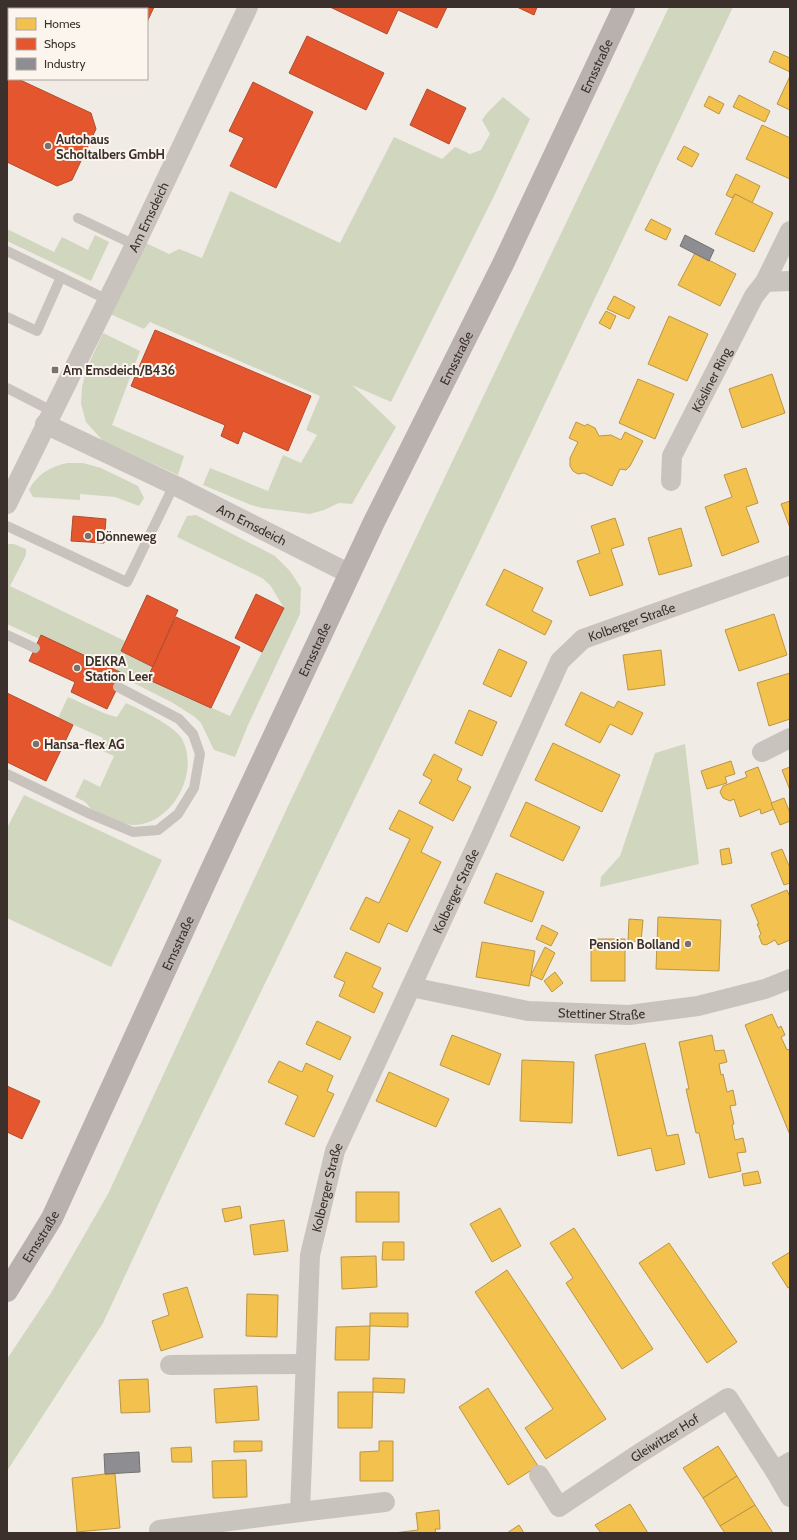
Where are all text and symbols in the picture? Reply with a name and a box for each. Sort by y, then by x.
legend [8,8,148,80]
text: Homes [44,16,81,31]
text: Shops [44,36,76,51]
street label: Emsstraße [577,36,616,96]
text: Industry [44,56,85,71]
place label: Autohaus Scholtalbers GmbH [56,131,165,162]
marker: Autohaus Scholtalbers GmbH [43,141,53,151]
street label: Am Emsdeich [125,179,172,255]
street label: Emsstraße [436,328,476,388]
street label: Kösliner Ring [688,344,735,415]
place label: Am Emsdeich/B436 [63,362,175,378]
marker: Am Emsdeich/B436 [50,365,60,375]
street label: Am Emsdeich [214,500,289,549]
place label: Dönneweg [96,528,157,544]
marker: Dönneweg [83,531,93,541]
street label: Kolberger Straße [586,599,678,645]
street label: Emsstraße [295,619,334,679]
place label: DEKRA Station Leer [85,653,153,684]
marker: DEKRA Station Leer [72,663,82,673]
place label: Hansa-flex AG [44,736,125,752]
marker: Hansa-flex AG [31,739,41,749]
street label: Kolberger Straße [429,846,482,936]
street label: Emsstraße [158,913,197,973]
place label: Pension Bolland [589,936,680,952]
marker: Pension Bolland [683,939,693,949]
street label: Stettiner Straße [558,1004,646,1023]
street label: Kolberger Straße [308,1140,346,1234]
street label: Emsstraße [19,1208,62,1265]
street label: Gleiwitzer Hof [627,1410,702,1465]

